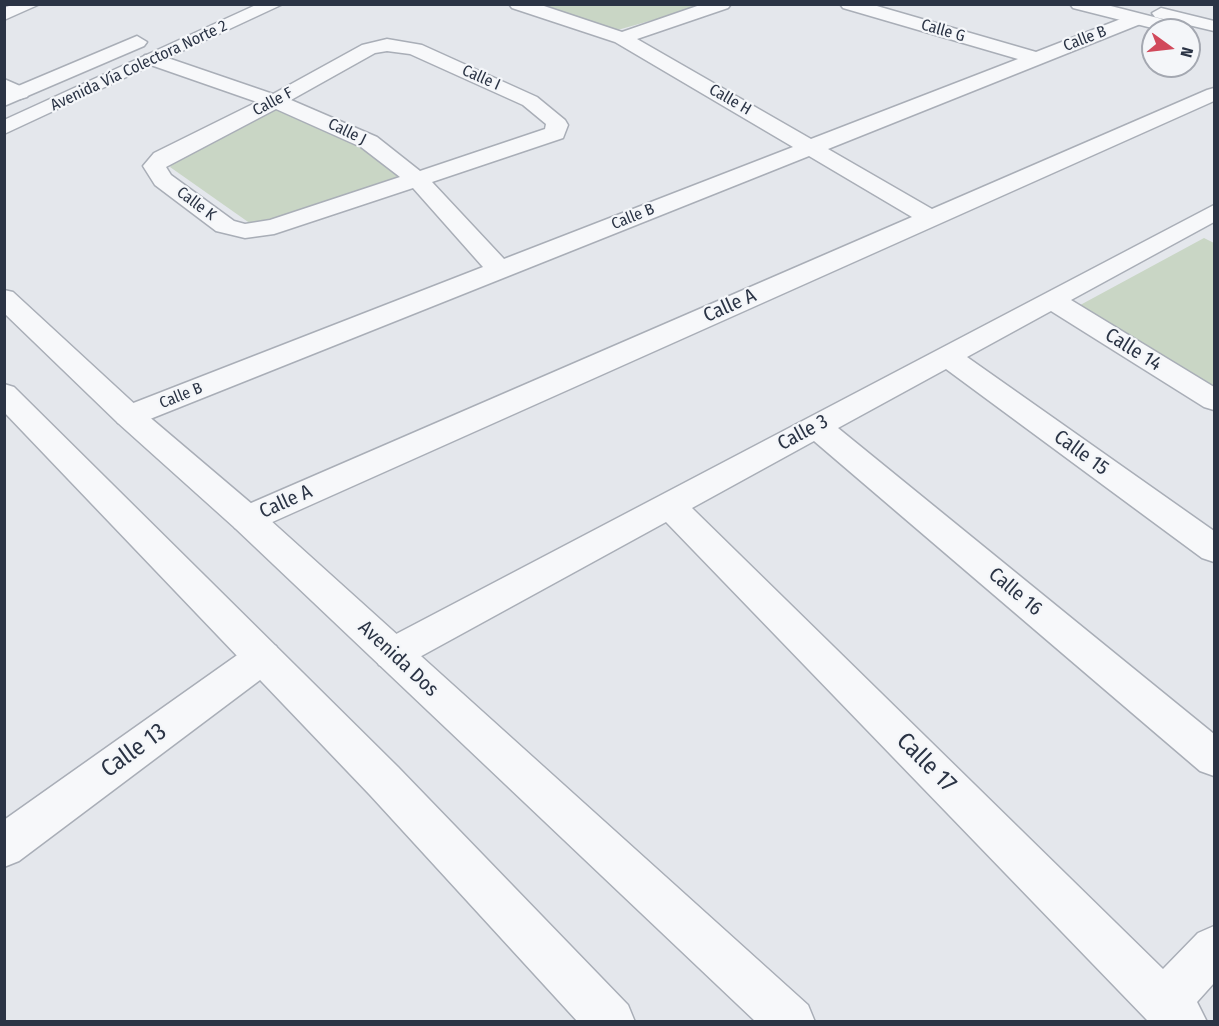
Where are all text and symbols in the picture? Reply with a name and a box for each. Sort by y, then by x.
street label: Calle G [919,16,967,46]
street label: Avenida Vía Colectora Norte 2 [48,17,230,115]
north arrow [1141,18,1201,78]
street label: Calle B [1061,22,1109,56]
text: N [1177,45,1197,59]
street label: Calle I [459,61,503,95]
street label: Calle H [706,80,754,120]
street label: Calle F [250,84,296,120]
street label: Calle J [325,115,369,149]
street label: Calle K [173,183,219,225]
street label: Calle B [609,200,657,234]
street label: Calle A [700,284,760,328]
street label: Calle 14 [1100,323,1166,377]
street label: Calle B [157,379,205,413]
street label: Calle 3 [774,410,832,456]
street label: Calle 15 [1049,425,1113,481]
street label: Calle A [256,480,316,524]
street label: Calle 16 [983,563,1047,621]
street label: Avenida Dos [353,616,443,702]
street label: Calle 13 [96,718,172,784]
street label: Calle 17 [890,727,962,799]

